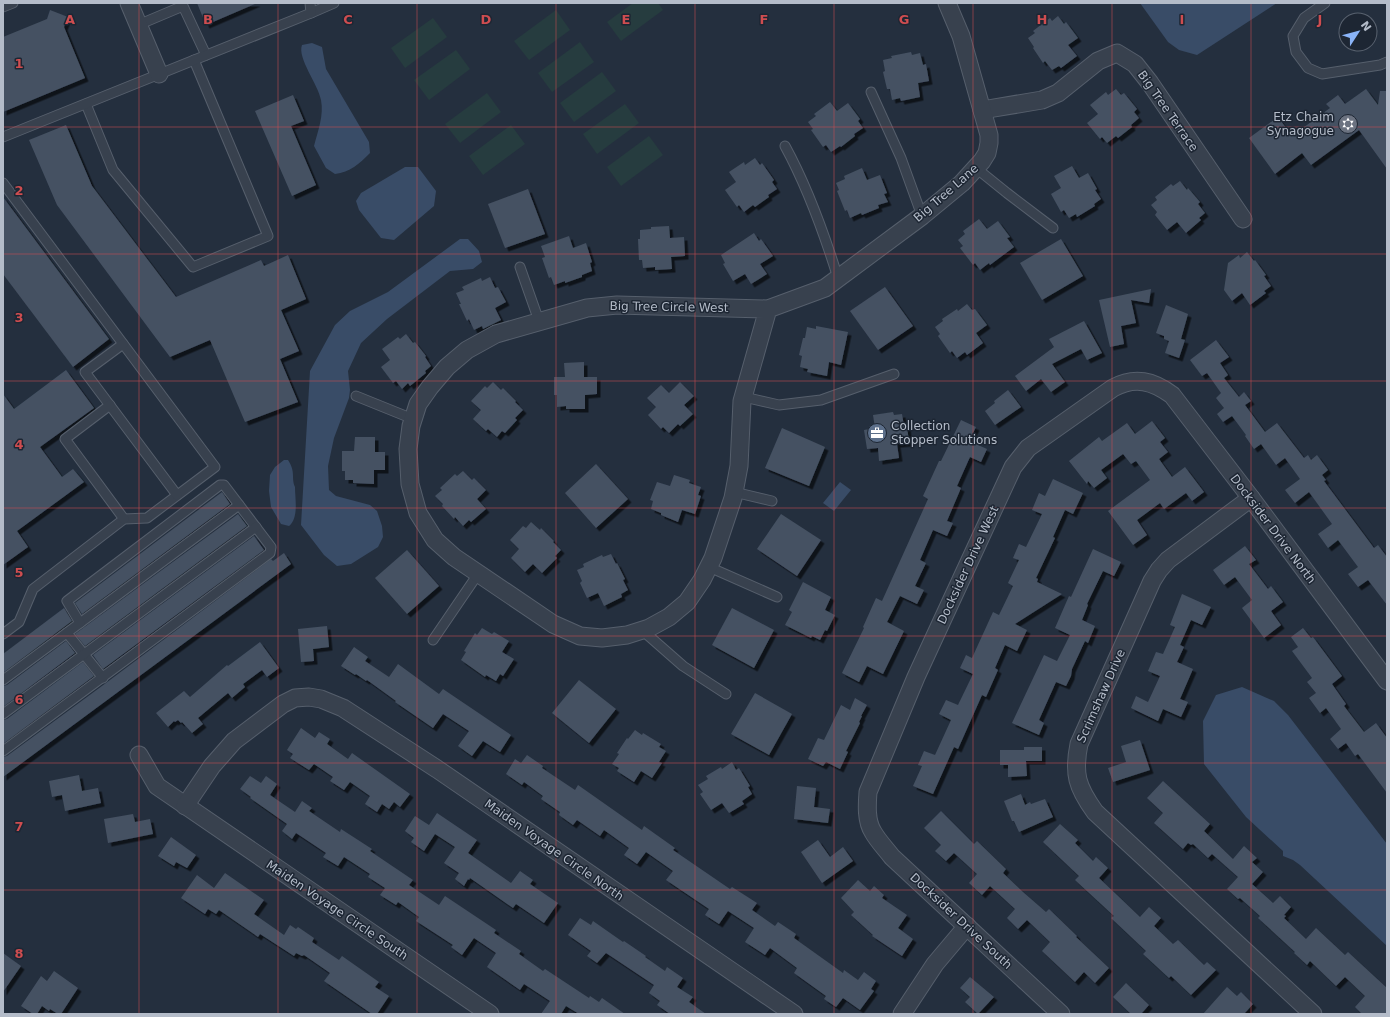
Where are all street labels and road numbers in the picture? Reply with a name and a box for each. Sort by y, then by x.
street label: Big Tree Terrace [1135,68,1201,154]
street label: Big Tree Lane [911,161,981,225]
street label: Big Tree Circle West [609,299,729,315]
street label: Docksider Drive North [1227,472,1319,586]
street label: Docksider Drive West [934,503,1002,626]
street label: Scrimshaw Drive [1074,647,1128,745]
street label: Maiden Voyage Circle North [482,797,626,903]
street label: Maiden Voyage Circle South [264,857,410,963]
street label: Docksider Drive South [907,870,1015,972]

